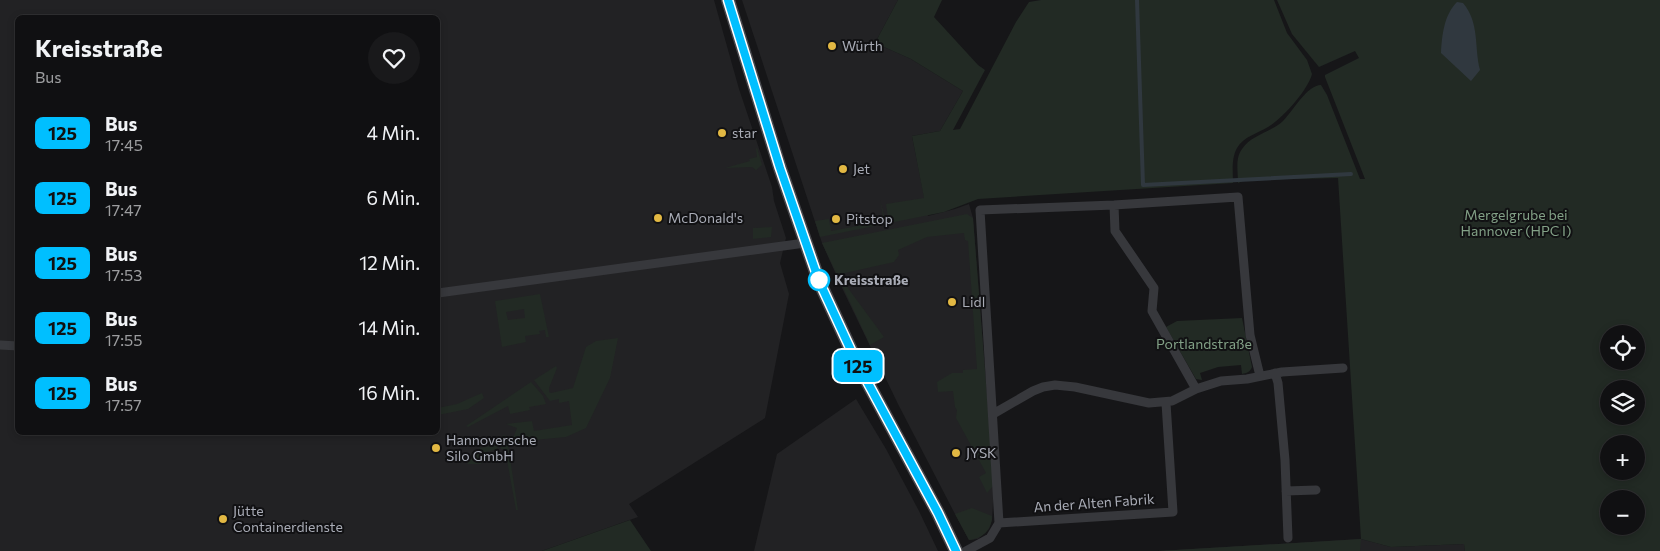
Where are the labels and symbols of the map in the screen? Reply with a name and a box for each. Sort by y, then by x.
place label: Würth [842,37,883,54]
marker: Würth [826,40,838,52]
place label: star [732,124,757,141]
marker: star [716,127,728,139]
place label: Jet [853,160,870,177]
marker: Jet [837,163,849,175]
park label: Mergelgrube bei Hannover (HPC I) [1461,206,1571,239]
place label: McDonald's [668,209,743,226]
place label: Pitstop [846,210,893,227]
marker: McDonald's [652,212,664,224]
marker: Pitstop [830,213,842,225]
marker: Kreisstraße [808,269,830,291]
place label: Kreisstraße [834,271,908,288]
place label: Lidl [962,293,985,310]
marker: Lidl [946,296,958,308]
park label: Portlandstraße [1156,335,1252,352]
line badge: 125 [829,350,887,382]
place label: Hannoversche Silo GmbH [446,431,536,464]
marker: Hannoversche Silo GmbH [430,442,442,454]
place label: JYSK [966,444,997,461]
marker: JYSK [950,447,962,459]
street label: An der Alten Fabrik [1033,490,1155,515]
place label: Jütte Containerdienste [233,502,343,535]
marker: Jütte Containerdienste [217,513,229,525]

